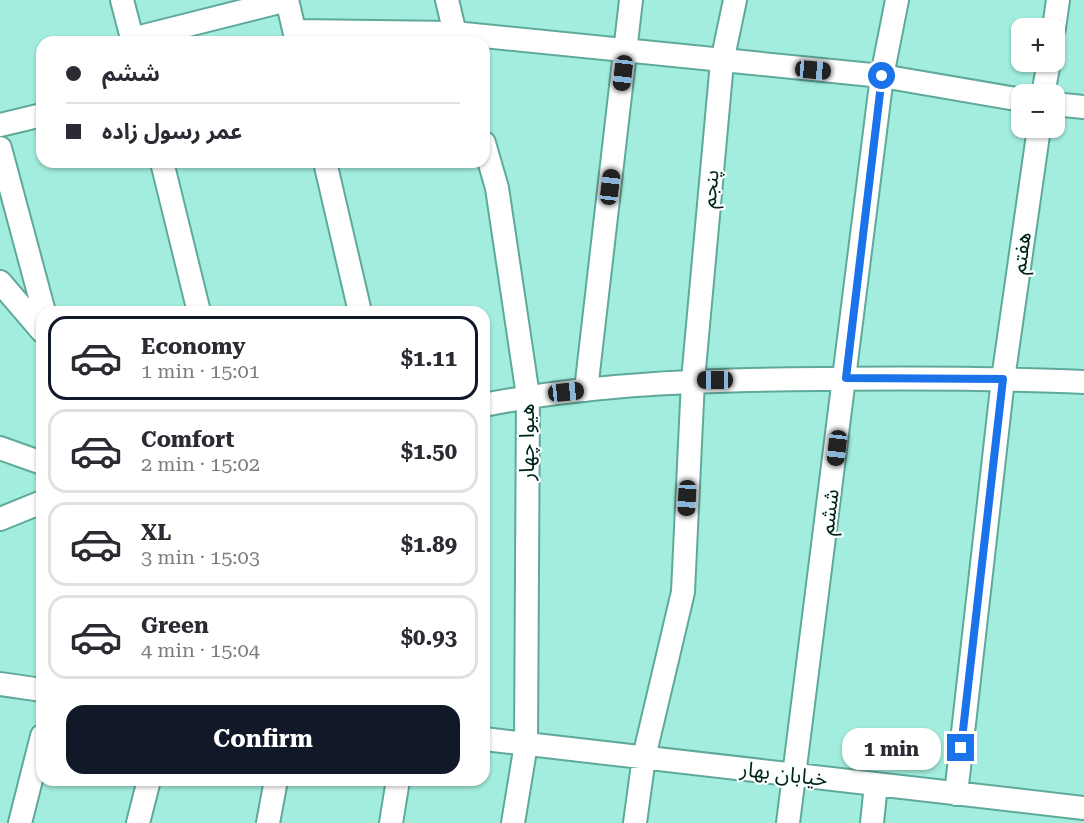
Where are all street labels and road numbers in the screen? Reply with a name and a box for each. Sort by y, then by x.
street label: پنجم [696,169,727,210]
street label: هفتم [1006,230,1039,276]
street label: هیوا چهار [515,404,540,481]
street label: ششم [814,488,847,537]
street label: خیابان بهار [738,757,829,791]

